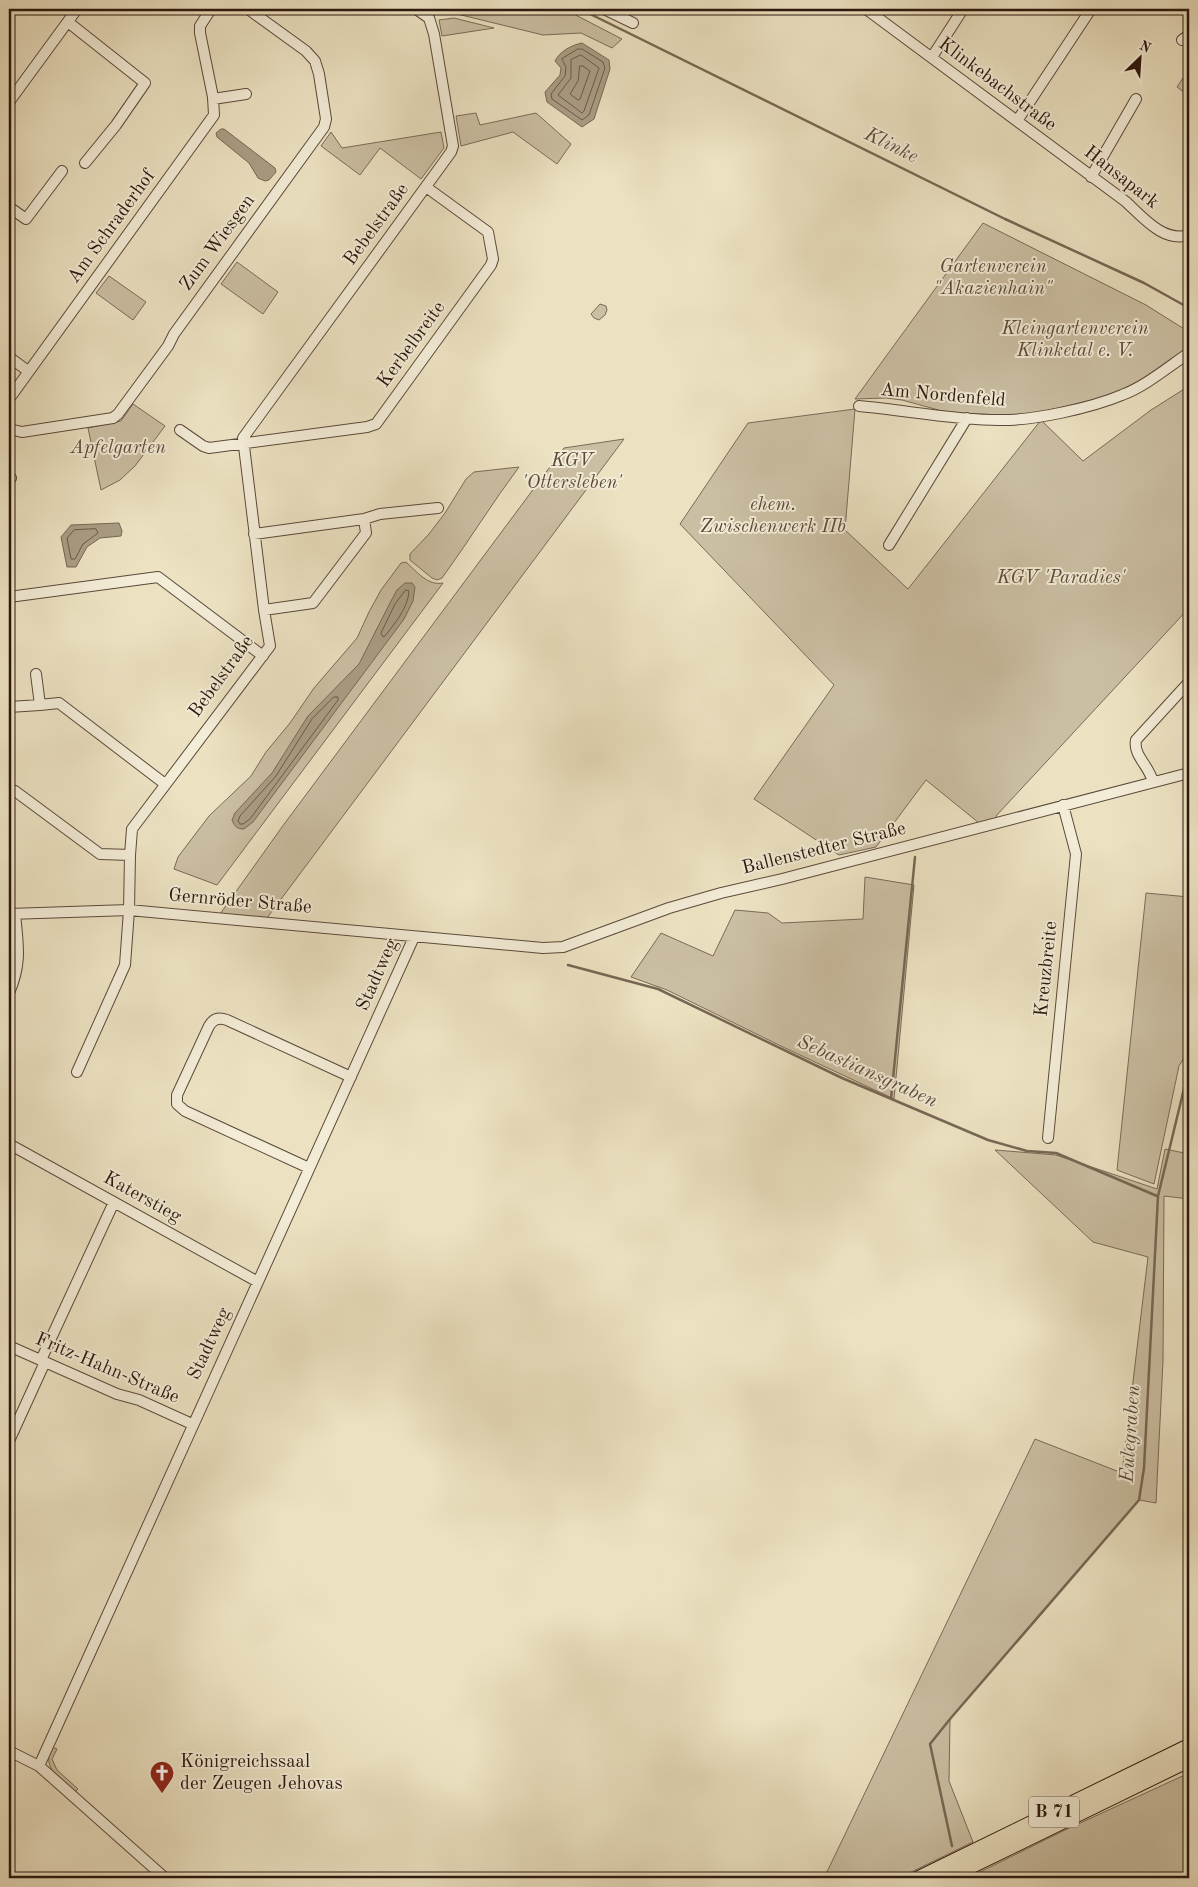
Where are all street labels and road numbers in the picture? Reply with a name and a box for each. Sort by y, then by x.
street label: Klinkebachstraße [935,35,1059,135]
street label: Hansapark [1080,143,1162,213]
street label: Am Schraderhof [65,166,160,287]
street label: Bebelstraße [341,180,413,270]
street label: Zum Wiesgen [177,191,259,295]
street label: Kerbelbreite [375,298,449,392]
street label: Am Nordenfeld [880,381,1007,411]
street label: Bebelstraße [186,632,258,722]
street label: Ballenstedter Straße [740,819,908,879]
street label: Gernröder Straße [168,886,312,918]
street label: Kreuzbreite [1033,920,1061,1018]
street label: Stadtweg [354,935,403,1014]
street label: Katerstieg [100,1169,185,1228]
street label: Stadtweg [185,1304,235,1383]
street label: Fritz-Hahn-Straße [32,1330,182,1408]
road number: B 71 [1029,1796,1079,1828]

